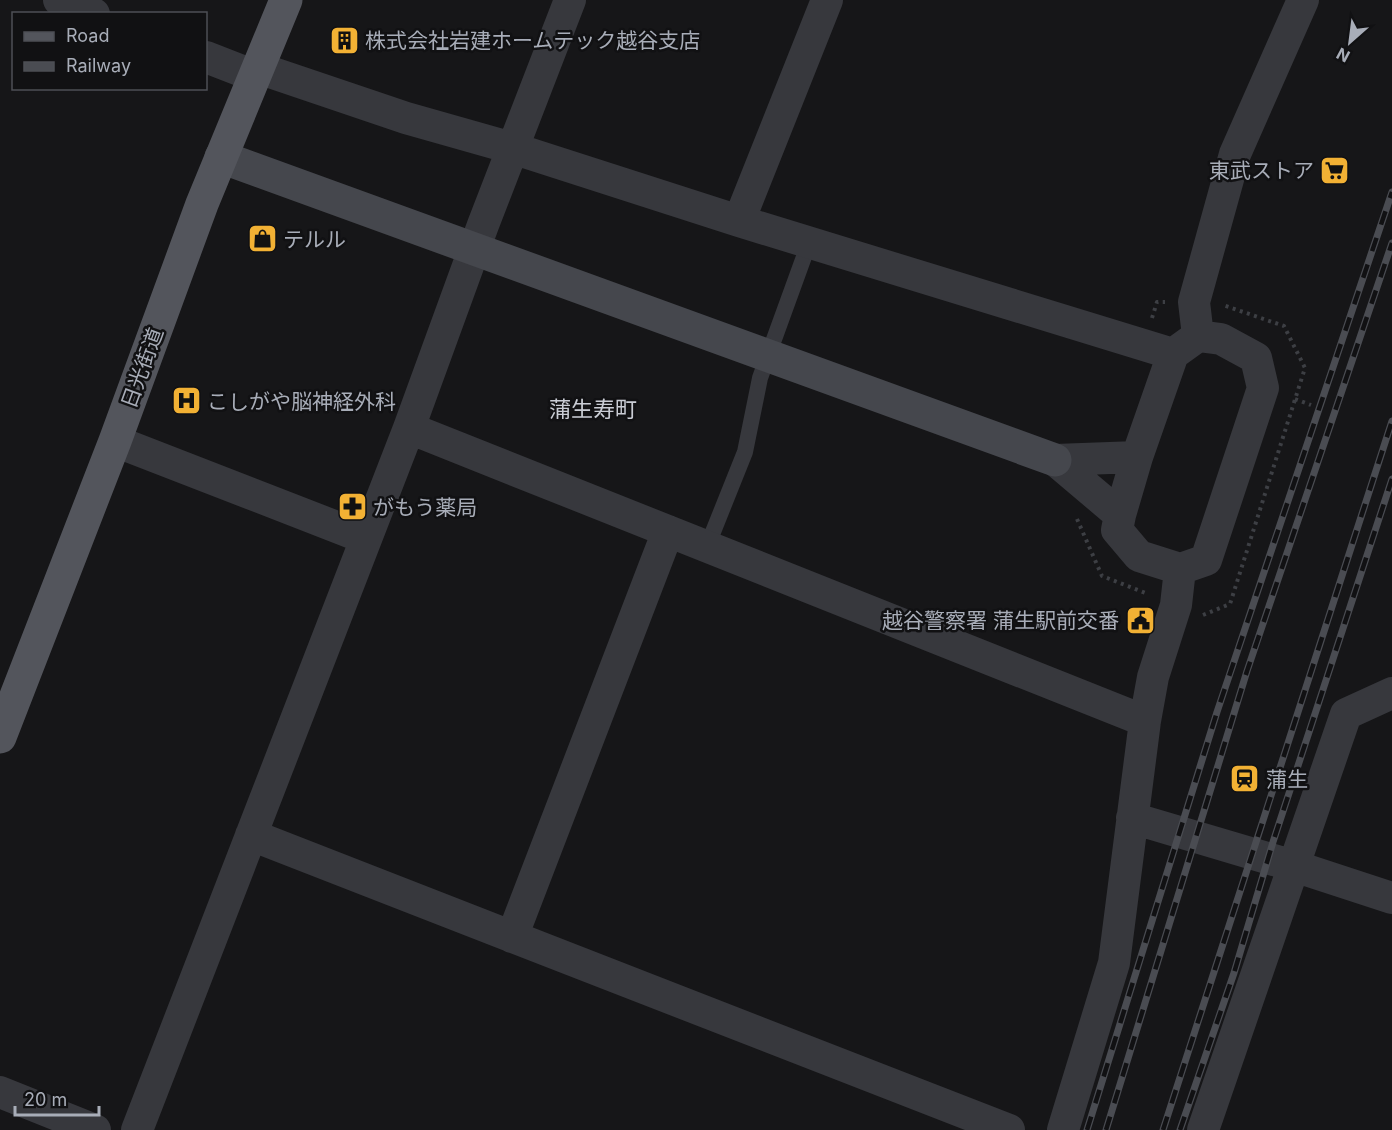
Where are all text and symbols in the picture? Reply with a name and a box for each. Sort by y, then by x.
legend [12,12,207,90]
north arrow [1320,12,1380,72]
building icon: 株式会社岩建ホームテック越谷支店 [328,24,360,56]
text: Road [66,25,109,46]
place label: 株式会社岩建ホームテック越谷支店 [365,28,700,53]
text: N [1333,44,1353,67]
text: Railway [66,55,131,76]
supermarket icon: 東武ストア [1319,154,1351,186]
place label: 東武ストア [1209,158,1314,183]
shop icon: テルル [246,223,278,255]
place label: テルル [283,227,346,252]
street label: 日光街道 [116,324,168,412]
hospital icon: こしがや脳神経外科 [170,385,202,417]
place label: こしがや脳神経外科 [207,389,396,414]
district label: 蒲生寿町 [549,396,637,422]
pharmacy icon: がもう薬局 [336,491,368,523]
place label: がもう薬局 [373,495,477,520]
public building icon: 越谷警察署 蒲生駅前交番 [1124,604,1156,636]
place label: 越谷警察署 蒲生駅前交番 [882,608,1119,633]
station icon: 蒲生 [1229,763,1261,795]
place label: 蒲生 [1266,767,1308,792]
scale bar [15,1079,99,1117]
text: 20 m [24,1089,67,1110]

